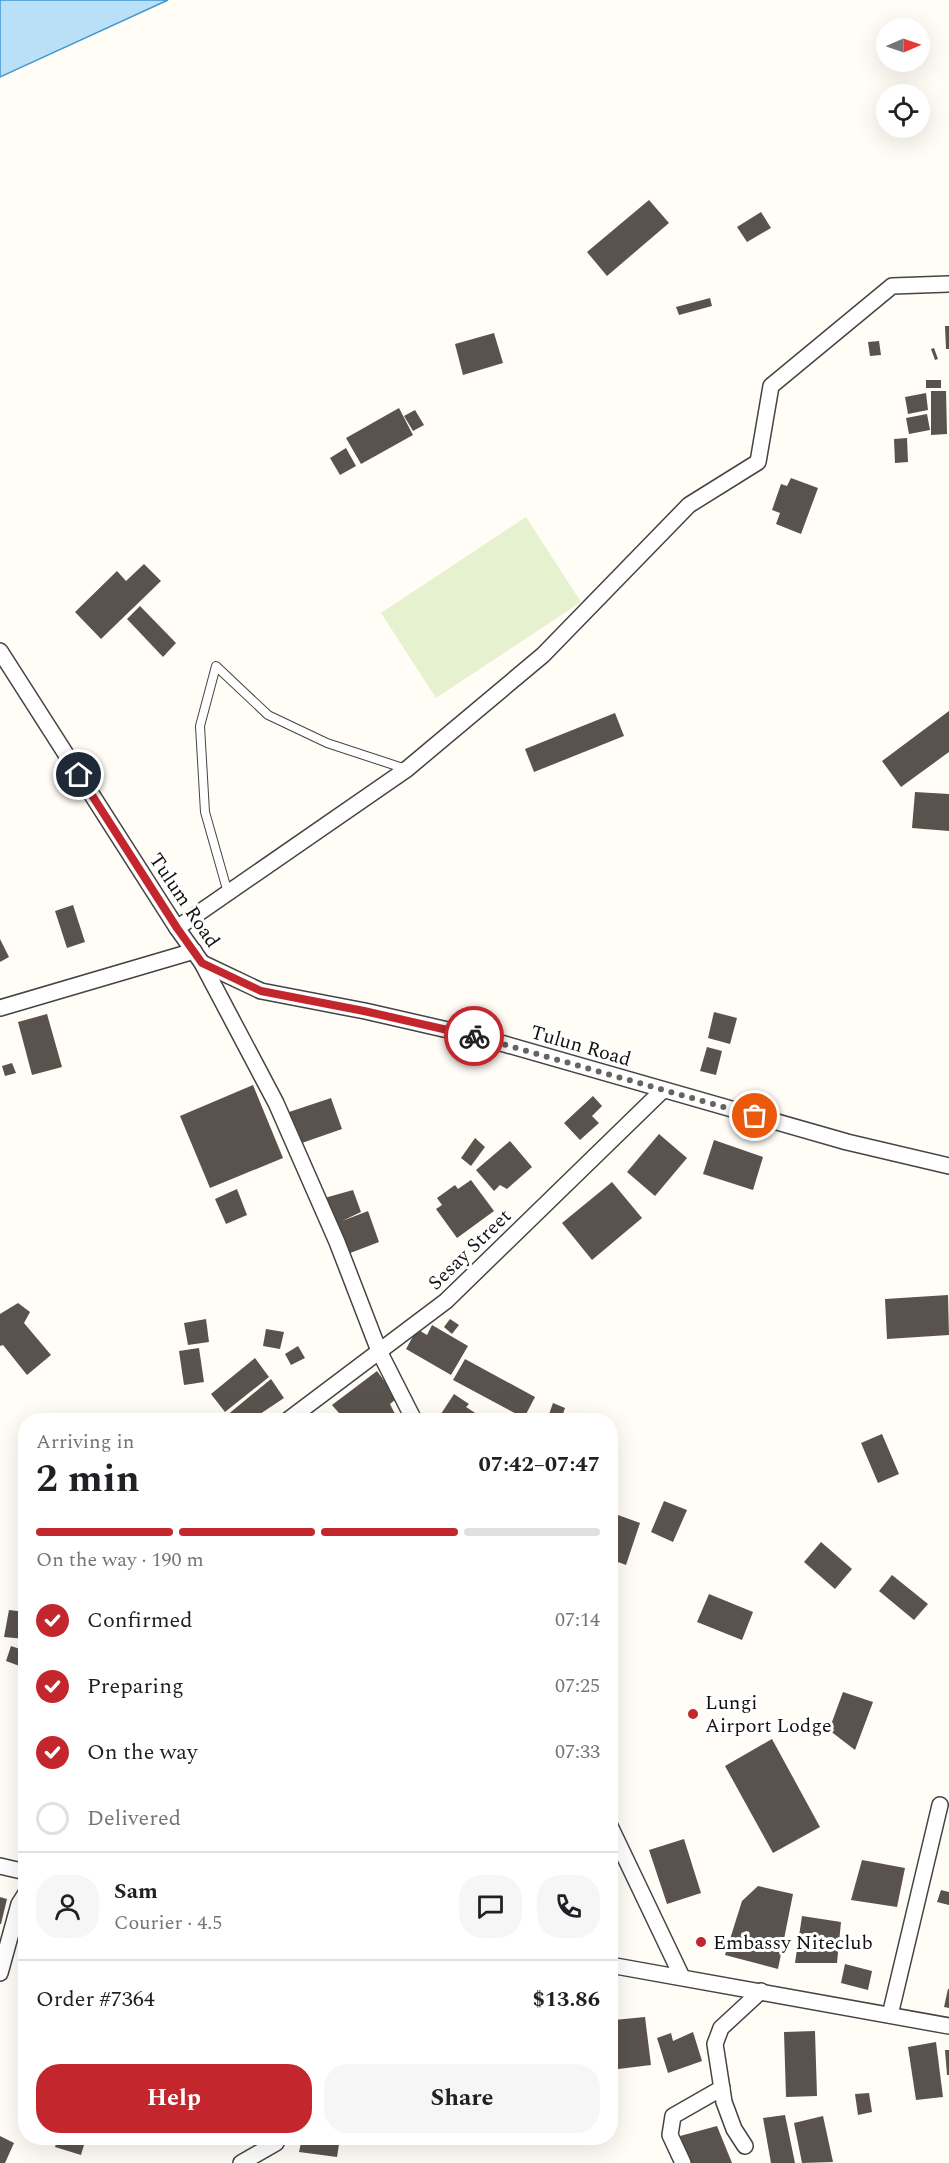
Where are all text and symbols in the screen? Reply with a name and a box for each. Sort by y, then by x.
north arrow [876,18,930,72]
map controls [876,18,930,138]
button: locate [876,84,930,138]
pin [53,749,104,800]
icon: home [62,758,95,791]
street label: Tulum Road [141,847,227,954]
courier [444,1006,504,1066]
street label: Tulun Road [527,1017,635,1075]
icon: bike [458,1020,491,1053]
pin [729,1090,780,1141]
icon: bag [738,1099,771,1132]
street label: Sesay Street [421,1202,518,1297]
text: Arriving in [36,1427,134,1457]
text: 07:42–07:47 [478,1448,600,1481]
text: 2 min [36,1450,140,1509]
text: On the way · 190 m [36,1545,204,1575]
icon: check [36,1604,69,1637]
text: Confirmed [87,1604,193,1637]
text: 07:14 [555,1605,600,1635]
icon: check [36,1670,69,1703]
text: Preparing [87,1670,184,1703]
text: 07:25 [555,1671,600,1701]
place label: Lungi Airport Lodge [705,1688,832,1741]
marker: Lungi Airport Lodge [686,1707,700,1721]
icon: check [36,1736,69,1769]
text: On the way [87,1736,198,1769]
text: 07:33 [555,1737,600,1767]
text: Delivered [87,1802,181,1835]
button: person [36,1875,99,1938]
text: Sam [114,1875,158,1908]
button: chat [459,1875,522,1938]
button: phone [537,1875,600,1938]
text: Courier · 4.5 [114,1908,222,1938]
place label: Embassy Niteclub [713,1928,873,1958]
marker: Embassy Niteclub [694,1935,708,1949]
text: Order #7364 [36,1983,155,2016]
text: $13.86 [532,1983,600,2016]
button: Help [36,2064,312,2133]
button: Share [324,2064,600,2133]

